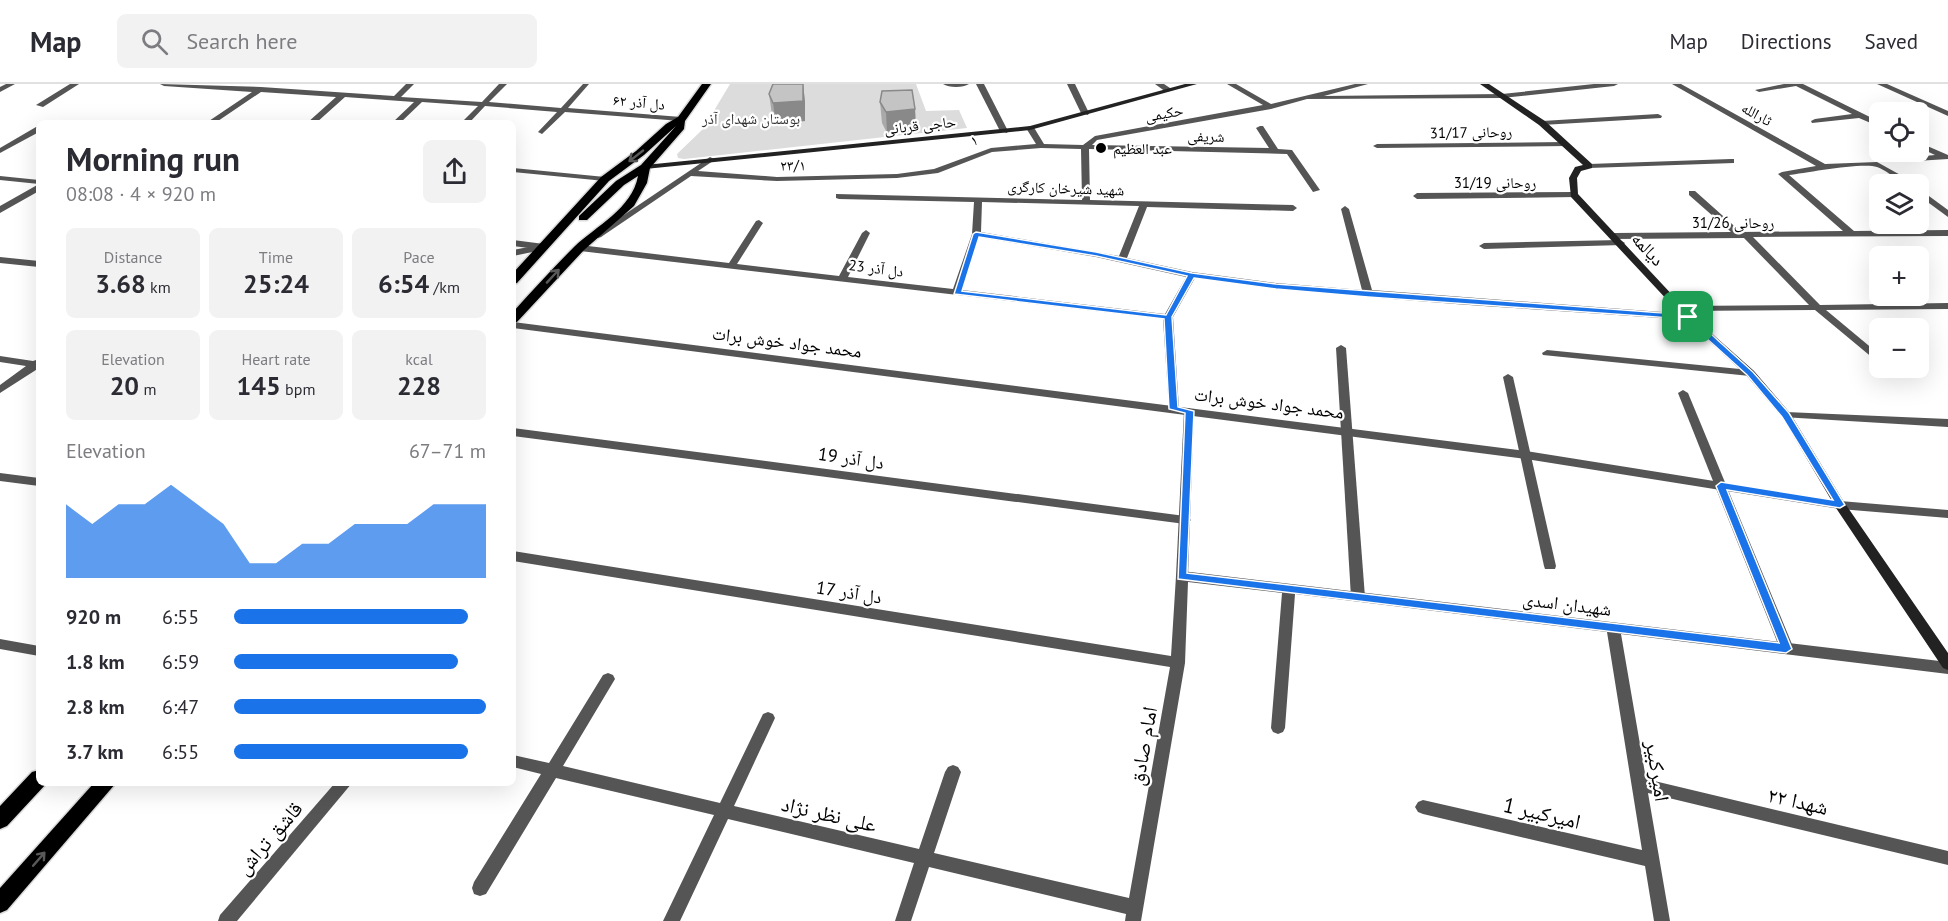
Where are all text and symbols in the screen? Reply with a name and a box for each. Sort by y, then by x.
search box [117,14,537,68]
text: Map [30,23,81,60]
icon: search [138,25,171,58]
text: Search here [186,27,297,55]
text: Map [1669,28,1708,55]
text: Directions [1741,28,1832,55]
text: Saved [1865,28,1918,55]
street label: دل آذر ۶۲ [612,90,666,115]
street label: ثارالله [1738,98,1776,130]
street label: حکیمی [1143,100,1185,127]
map controls [1869,102,1929,378]
button: locate [1869,102,1929,162]
park label: بوستان شهدای آذر [701,109,800,129]
street label: حاجی قربانی [883,112,957,139]
street label: روحانی 31/17 [1430,122,1513,143]
street label: شریفی [1187,126,1225,147]
street label: ۱ [968,130,980,150]
text: Morning run [66,137,240,180]
place label: عبد العظيم [1113,139,1172,159]
button: share [423,140,486,203]
marker: عبد العظيم [1094,141,1108,155]
one-way arrow [628,149,644,162]
street label: ۲۳/۱ [780,155,806,175]
street label: روحانی 31/19 [1454,173,1537,193]
button: layers [1869,174,1929,234]
street label: شهید شیرخان کارگری [1007,176,1125,201]
text: 08:08 · 4 × 920 m [66,181,216,207]
street label: روحانی 31/26 [1692,213,1775,233]
street label: دیالمه [1627,227,1669,271]
button: + [1869,246,1929,306]
text: Distance [104,247,162,267]
text: Time [259,247,293,267]
text: Pace [403,247,435,267]
street label: دل آذر 23 [847,255,904,282]
text: 3.68 [95,267,146,300]
text: 25:24 [243,267,309,300]
text: 6:54 [378,267,429,300]
one-way arrow [546,269,560,284]
text: km [146,277,171,297]
text: /km [429,277,460,297]
pin [1662,291,1713,342]
icon: arrive [1671,300,1704,333]
button: − [1869,318,1929,378]
street label: محمد جواد خوش برات [711,321,863,363]
text: Elevation [101,349,165,369]
text: Heart rate [241,349,311,369]
text: kcal [405,349,433,369]
text: 20 [110,369,139,402]
text: 145 [237,369,281,402]
text: 228 [397,369,441,402]
text: m [139,379,156,399]
text: bpm [281,379,315,399]
street label: محمد جواد خوش برات [1193,382,1345,424]
text: Elevation [66,438,146,464]
text: 67–71 m [409,438,486,464]
street label: دل آذر 19 [817,442,885,474]
street label: دل آذر 17 [815,575,883,609]
street label: شهیدان اسدی [1521,587,1613,621]
text: 920 m [66,604,121,630]
text: 6:55 [162,604,199,630]
text: 1.8 km [66,649,125,675]
text: 6:59 [162,649,199,675]
text: 2.8 km [66,694,125,720]
text: 6:47 [162,694,199,720]
street label: امام صادق [1123,704,1164,788]
street label: امیرکبیر [1640,738,1676,803]
text: 3.7 km [66,739,124,765]
text: 6:55 [162,739,199,765]
street label: شهدا ۲۲ [1765,781,1831,821]
street label: علی نظر نژاد [779,790,880,838]
street label: امیرکبیر 1 [1501,791,1583,835]
street label: قاشق تراش [230,796,308,880]
one-way arrow [32,852,46,867]

